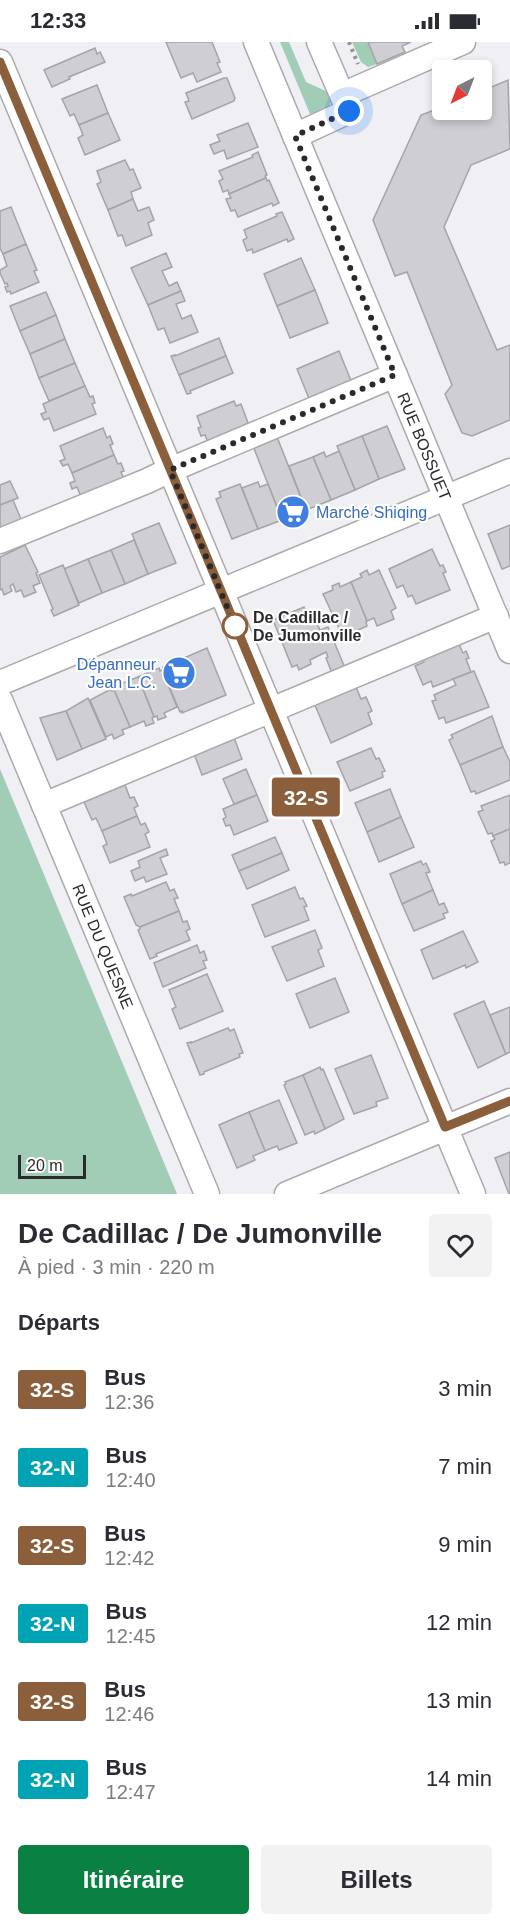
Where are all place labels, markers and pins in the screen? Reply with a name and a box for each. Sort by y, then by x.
supermarket icon: Marché Shiqing [275,494,311,530]
place label: Marché Shiqing [316,504,427,521]
place label: De Cadillac / De Jumonville [253,609,362,644]
marker: De Cadillac / De Jumonville [222,613,248,639]
supermarket icon: Dépanneur Jean L.C. [161,655,197,691]
place label: Dépanneur Jean L.C. [77,656,157,691]

